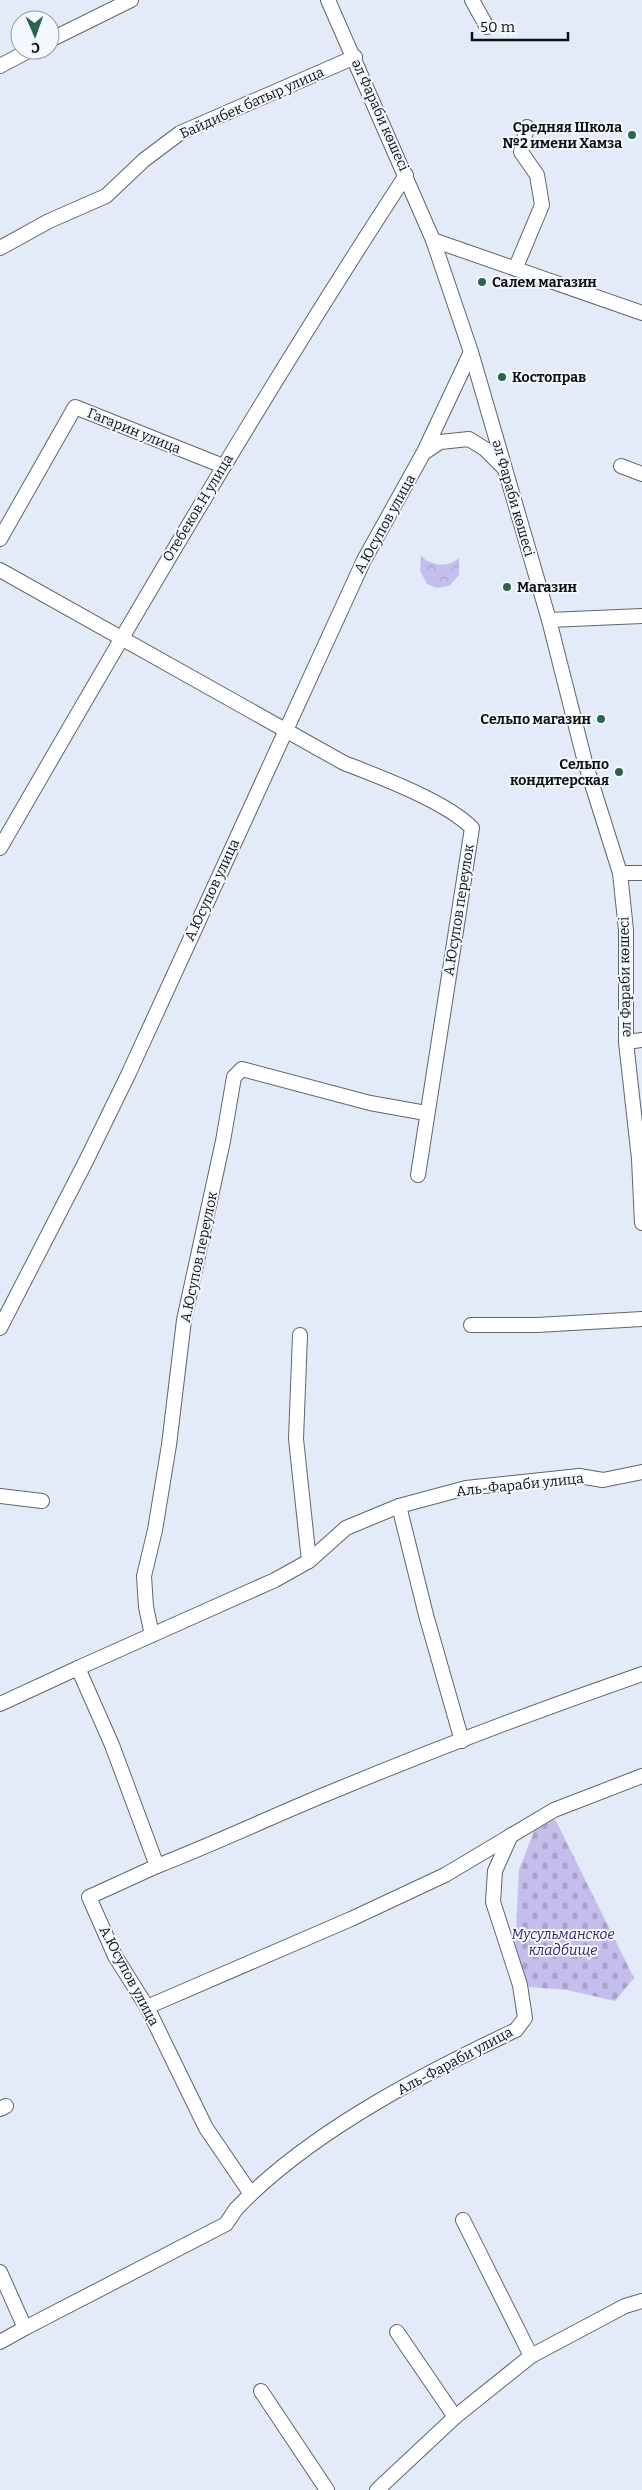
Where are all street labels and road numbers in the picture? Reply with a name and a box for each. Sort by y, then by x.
street label: әл Фараби көшесі [348,56,412,174]
street label: Байдибек батыр улица [177,63,327,142]
street label: Гагарин улица [85,404,184,458]
street label: әл Фараби көшесі [488,438,538,558]
street label: Отебеков.Н улица [159,451,237,565]
street label: А.Юсупов улица [351,471,419,577]
street label: А.Юсупов улица [181,836,243,944]
street label: А.Юсупов переулок [440,842,478,977]
street label: әл Фараби көшесі [615,916,635,1038]
street label: А.Юсупов переулок [177,1189,221,1324]
street label: Аль-Фараби улица [455,1470,585,1500]
street label: А.Юсупов улица [96,1923,163,2029]
street label: Аль-Фараби улица [394,2023,516,2099]

